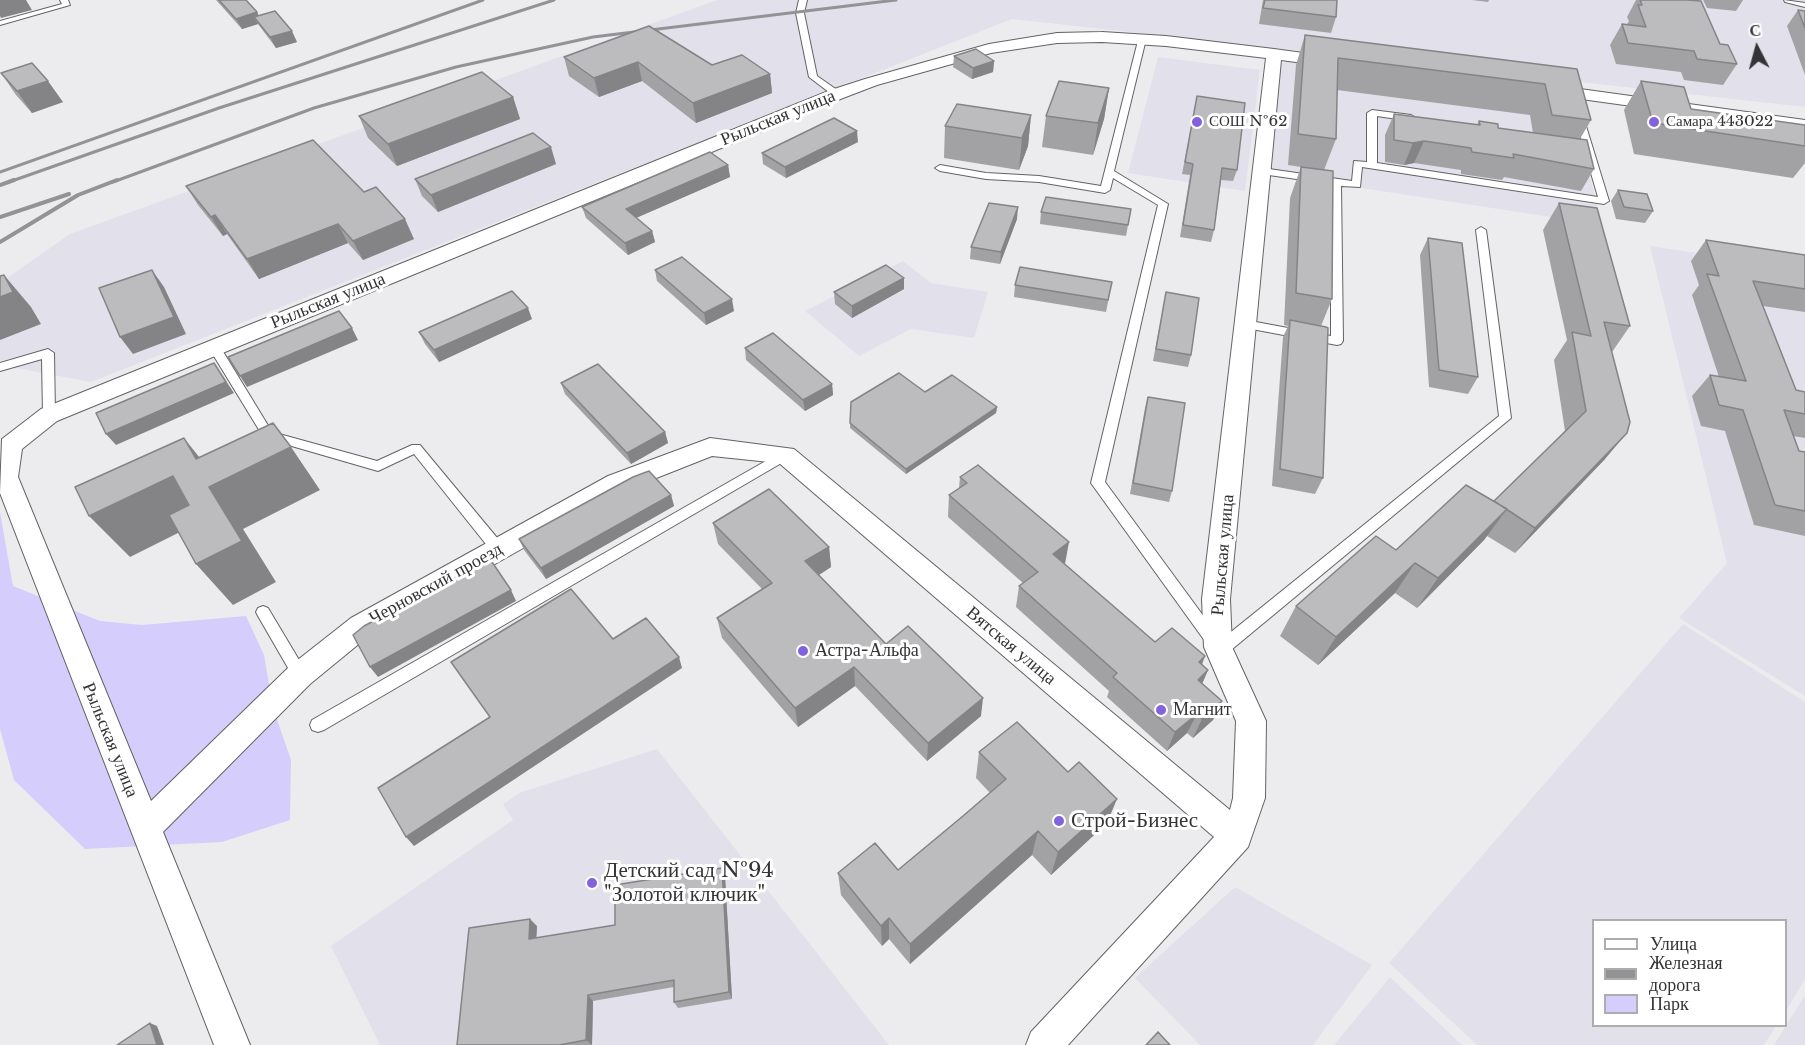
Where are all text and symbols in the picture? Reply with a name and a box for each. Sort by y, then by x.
north arrow [1727,18,1787,78]
text: С [1748,20,1762,41]
street label: Рыльская улица [718,85,838,151]
place label: СОШ №62 [1209,113,1287,131]
place label: Самара 443022 [1666,113,1773,131]
marker: СОШ №62 [1190,115,1204,129]
marker: Самара 443022 [1647,115,1661,129]
street label: Рыльская улица [268,268,388,334]
street label: Рыльская улица [1207,493,1239,617]
street label: Черновский проезд [366,538,506,630]
street label: Вятская улица [962,602,1060,690]
place label: Астра-Альфа [815,640,919,662]
marker: Астра-Альфа [796,644,810,658]
street label: Рыльская улица [77,680,143,800]
place label: Магнит [1173,699,1232,721]
marker: Магнит [1154,703,1168,717]
place label: Строй-Бизнес [1071,808,1198,834]
marker: Строй-Бизнес [1052,814,1066,828]
place label: Детский сад №94 "Золотой ключик" [604,858,774,908]
marker: Детский сад №94 "Золотой ключик" [585,876,599,890]
legend [1592,919,1787,1027]
text: Улица [1650,933,1697,955]
text: Железная дорога [1649,952,1722,996]
text: Парк [1650,993,1689,1015]

